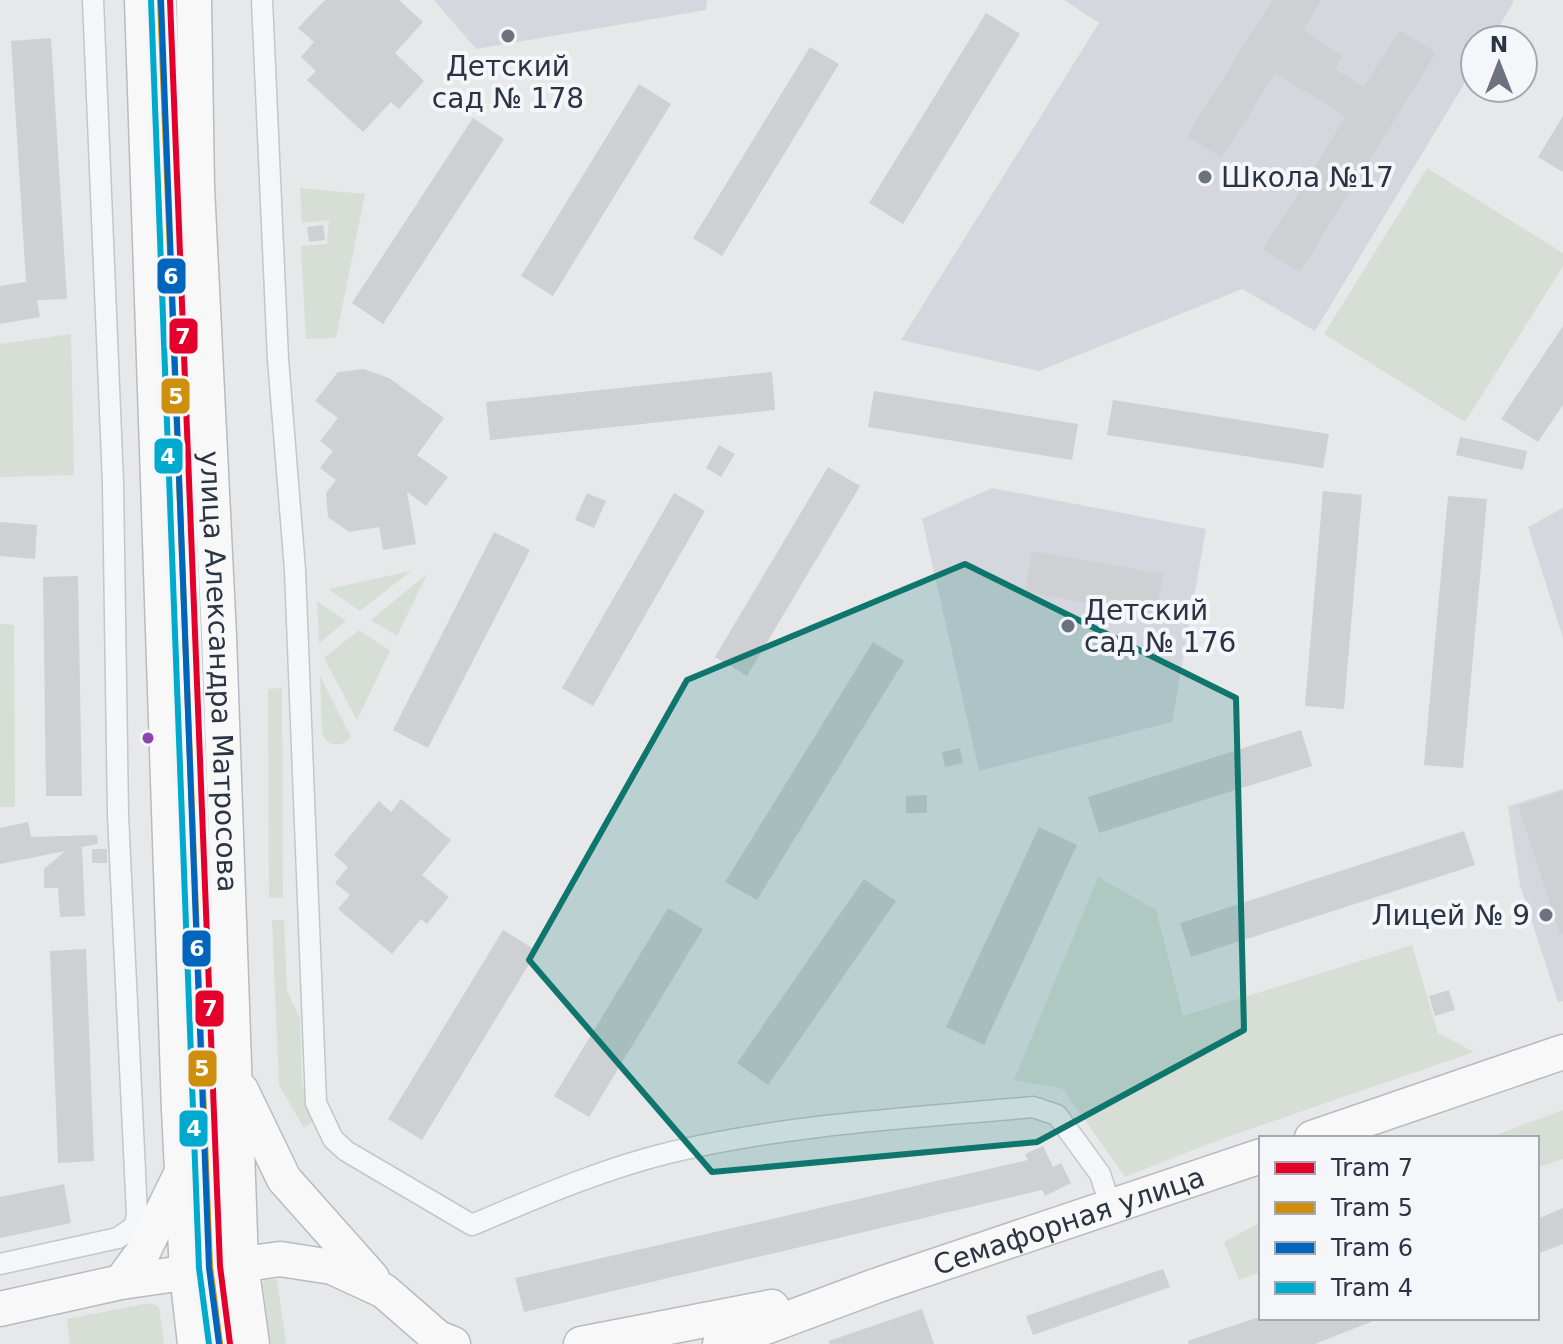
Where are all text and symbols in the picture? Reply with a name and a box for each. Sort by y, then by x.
north arrow [1459,24,1539,104]
marker: Детский сад № 178 [499,27,517,45]
text: N [1490,32,1508,57]
place label: Детский сад № 178 [432,50,584,115]
place label: Школа №17 [1221,161,1394,194]
marker: Школа №17 [1196,168,1214,186]
line badge: 6 [156,257,187,295]
text: 6 [163,264,179,289]
line badge: 7 [168,317,199,355]
text: 7 [175,324,191,349]
line badge: 5 [160,377,191,415]
text: 5 [168,384,184,409]
line badge: 4 [153,437,184,475]
text: 4 [160,444,176,469]
street label: улица Александра Матросова [193,450,244,893]
place label: Детский сад № 176 [1084,594,1236,659]
marker: Детский сад № 176 [1059,617,1077,635]
unlabelled marker [140,730,156,746]
place label: Лицей № 9 [1372,899,1530,932]
marker: Лицей № 9 [1537,906,1555,924]
line badge: 6 [181,929,212,968]
text: 6 [189,936,205,961]
line badge: 7 [194,989,225,1028]
text: 7 [202,996,218,1021]
line badge: 5 [187,1049,218,1088]
text: 5 [194,1056,210,1081]
line badge: 4 [178,1109,209,1148]
text: 4 [186,1116,202,1141]
legend [1259,1136,1539,1320]
text: Tram 7 [1330,1154,1413,1182]
street label: Семафорная улица [929,1160,1209,1282]
text: Tram 5 [1330,1194,1413,1222]
text: Tram 6 [1330,1234,1413,1262]
text: Tram 4 [1330,1274,1413,1302]

